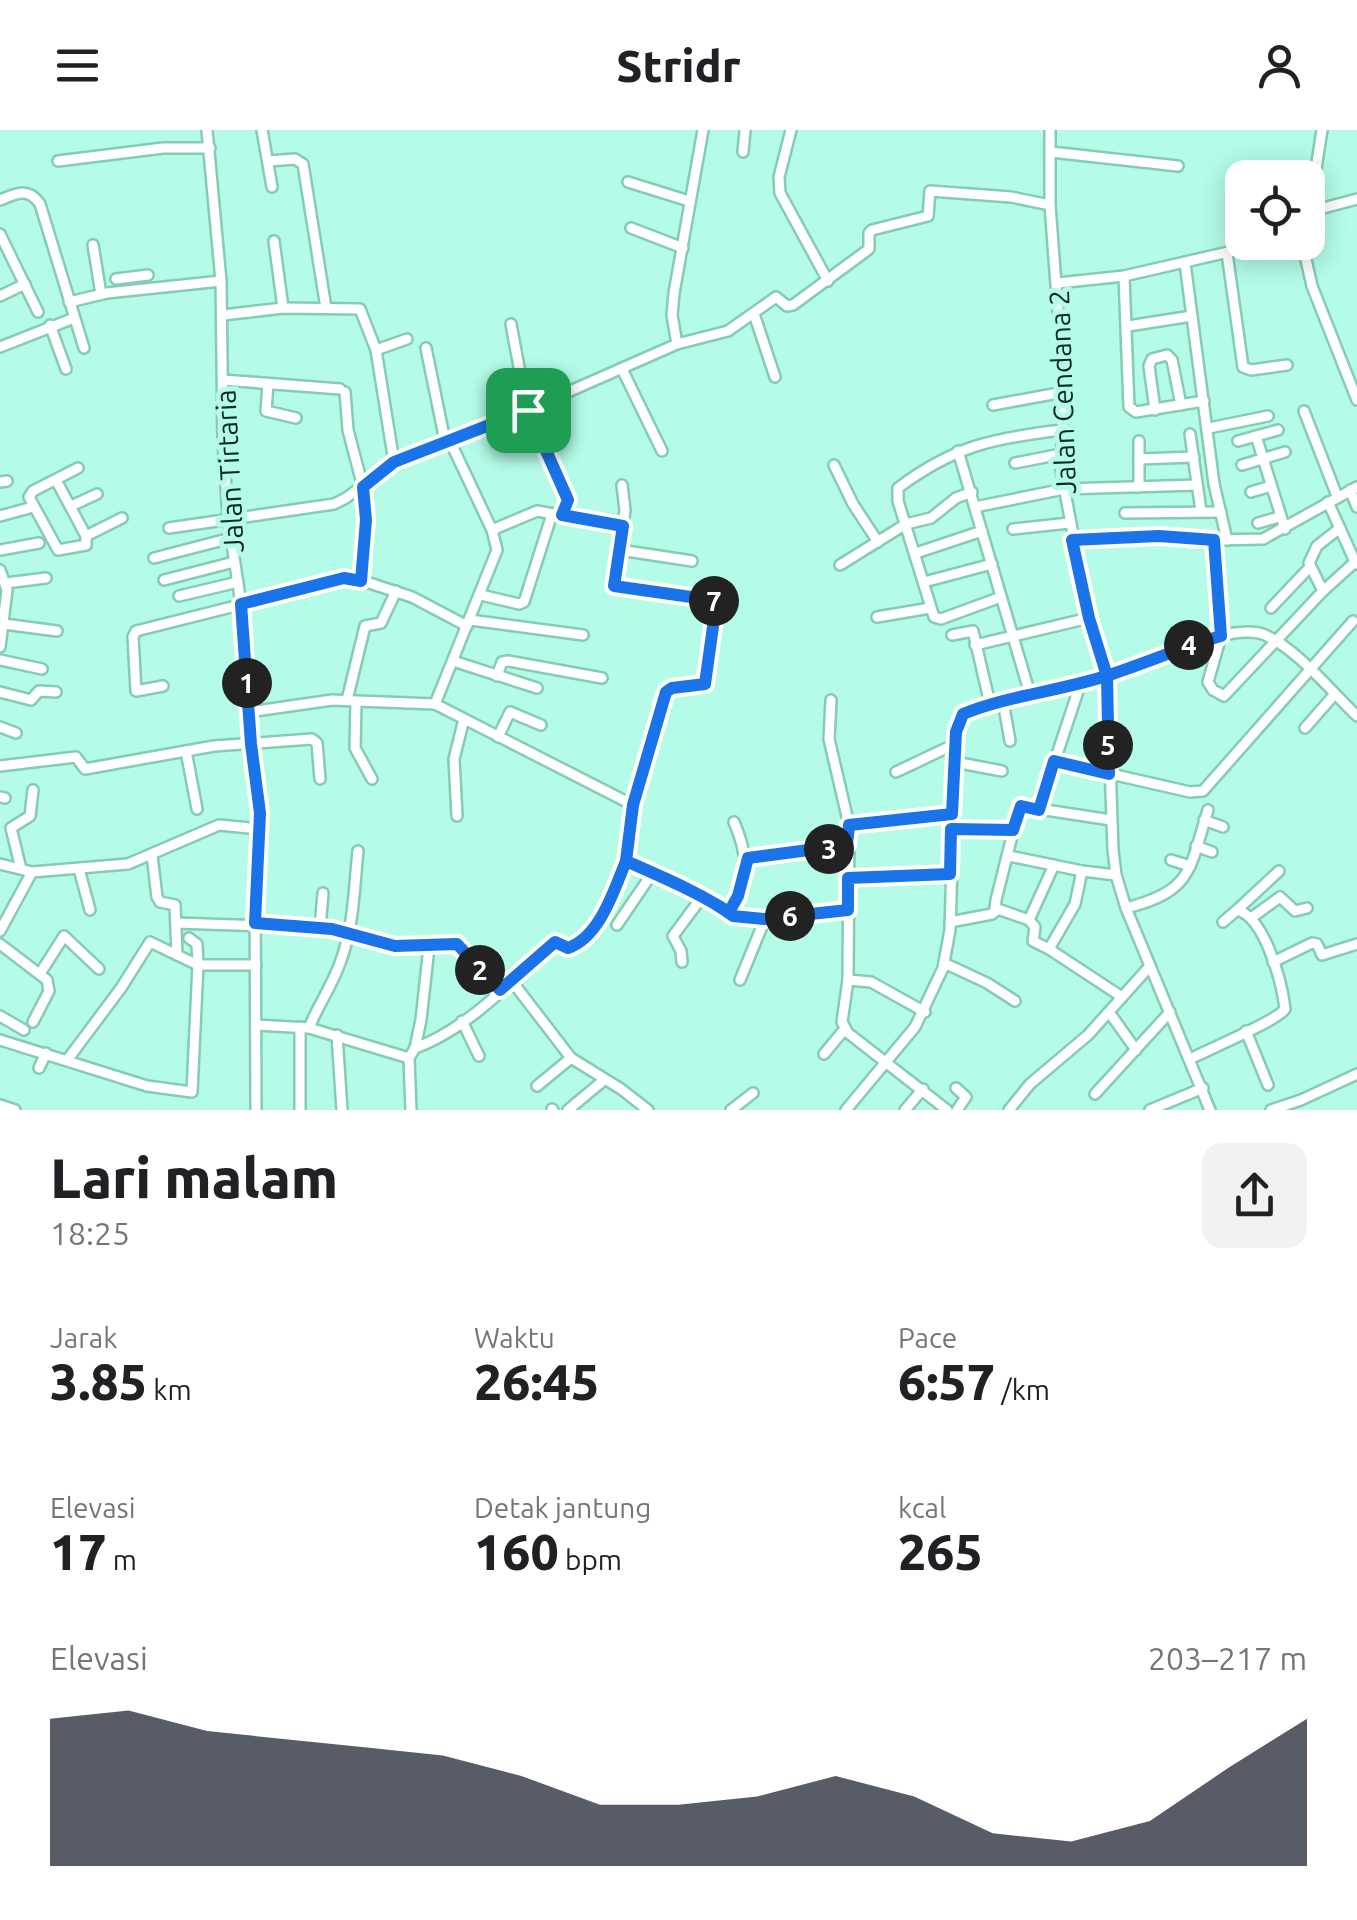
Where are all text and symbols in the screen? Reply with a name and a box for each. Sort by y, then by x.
icon: menu [50,38,105,93]
icon: person [1252,38,1307,93]
text: Stridr [616,40,741,91]
map controls [1225,160,1325,260]
button: locate [1225,160,1325,260]
street label: Jalan Cendana 2 [1043,289,1081,495]
pin [486,368,571,453]
icon: arrive [501,383,556,438]
street label: Jalan Tirtaria [209,389,249,553]
pin: 7 [689,576,739,626]
text: 7 [706,585,722,616]
pin: 4 [1164,620,1214,670]
text: 4 [1181,629,1197,660]
pin: 1 [222,658,272,708]
text: 1 [239,667,255,698]
pin: 5 [1083,720,1133,770]
text: 5 [1100,729,1116,760]
pin: 3 [804,824,854,874]
text: 3 [821,833,837,864]
pin: 6 [765,891,815,941]
text: 6 [782,900,798,931]
pin: 2 [455,945,505,995]
text: 2 [472,954,488,985]
button: share [1202,1143,1307,1248]
text: Lari malam [50,1147,338,1208]
text: 18:25 [50,1215,130,1251]
text: Jarak [50,1322,117,1353]
text: Waktu [474,1322,555,1353]
text: Pace [898,1322,957,1353]
text: 3.85 [50,1353,147,1409]
text: 26:45 [474,1353,599,1409]
text: 6:57 [898,1353,995,1409]
text: km [147,1374,192,1405]
text: /km [995,1374,1050,1405]
text: Elevasi [50,1492,135,1523]
text: Detak jantung [474,1492,651,1523]
text: kcal [898,1492,946,1523]
text: 17 [50,1523,106,1579]
text: 160 [474,1523,559,1579]
text: 265 [898,1523,983,1579]
text: m [106,1544,137,1575]
text: bpm [559,1544,622,1575]
text: Elevasi [50,1640,148,1676]
text: 203–217 m [1148,1640,1307,1676]

